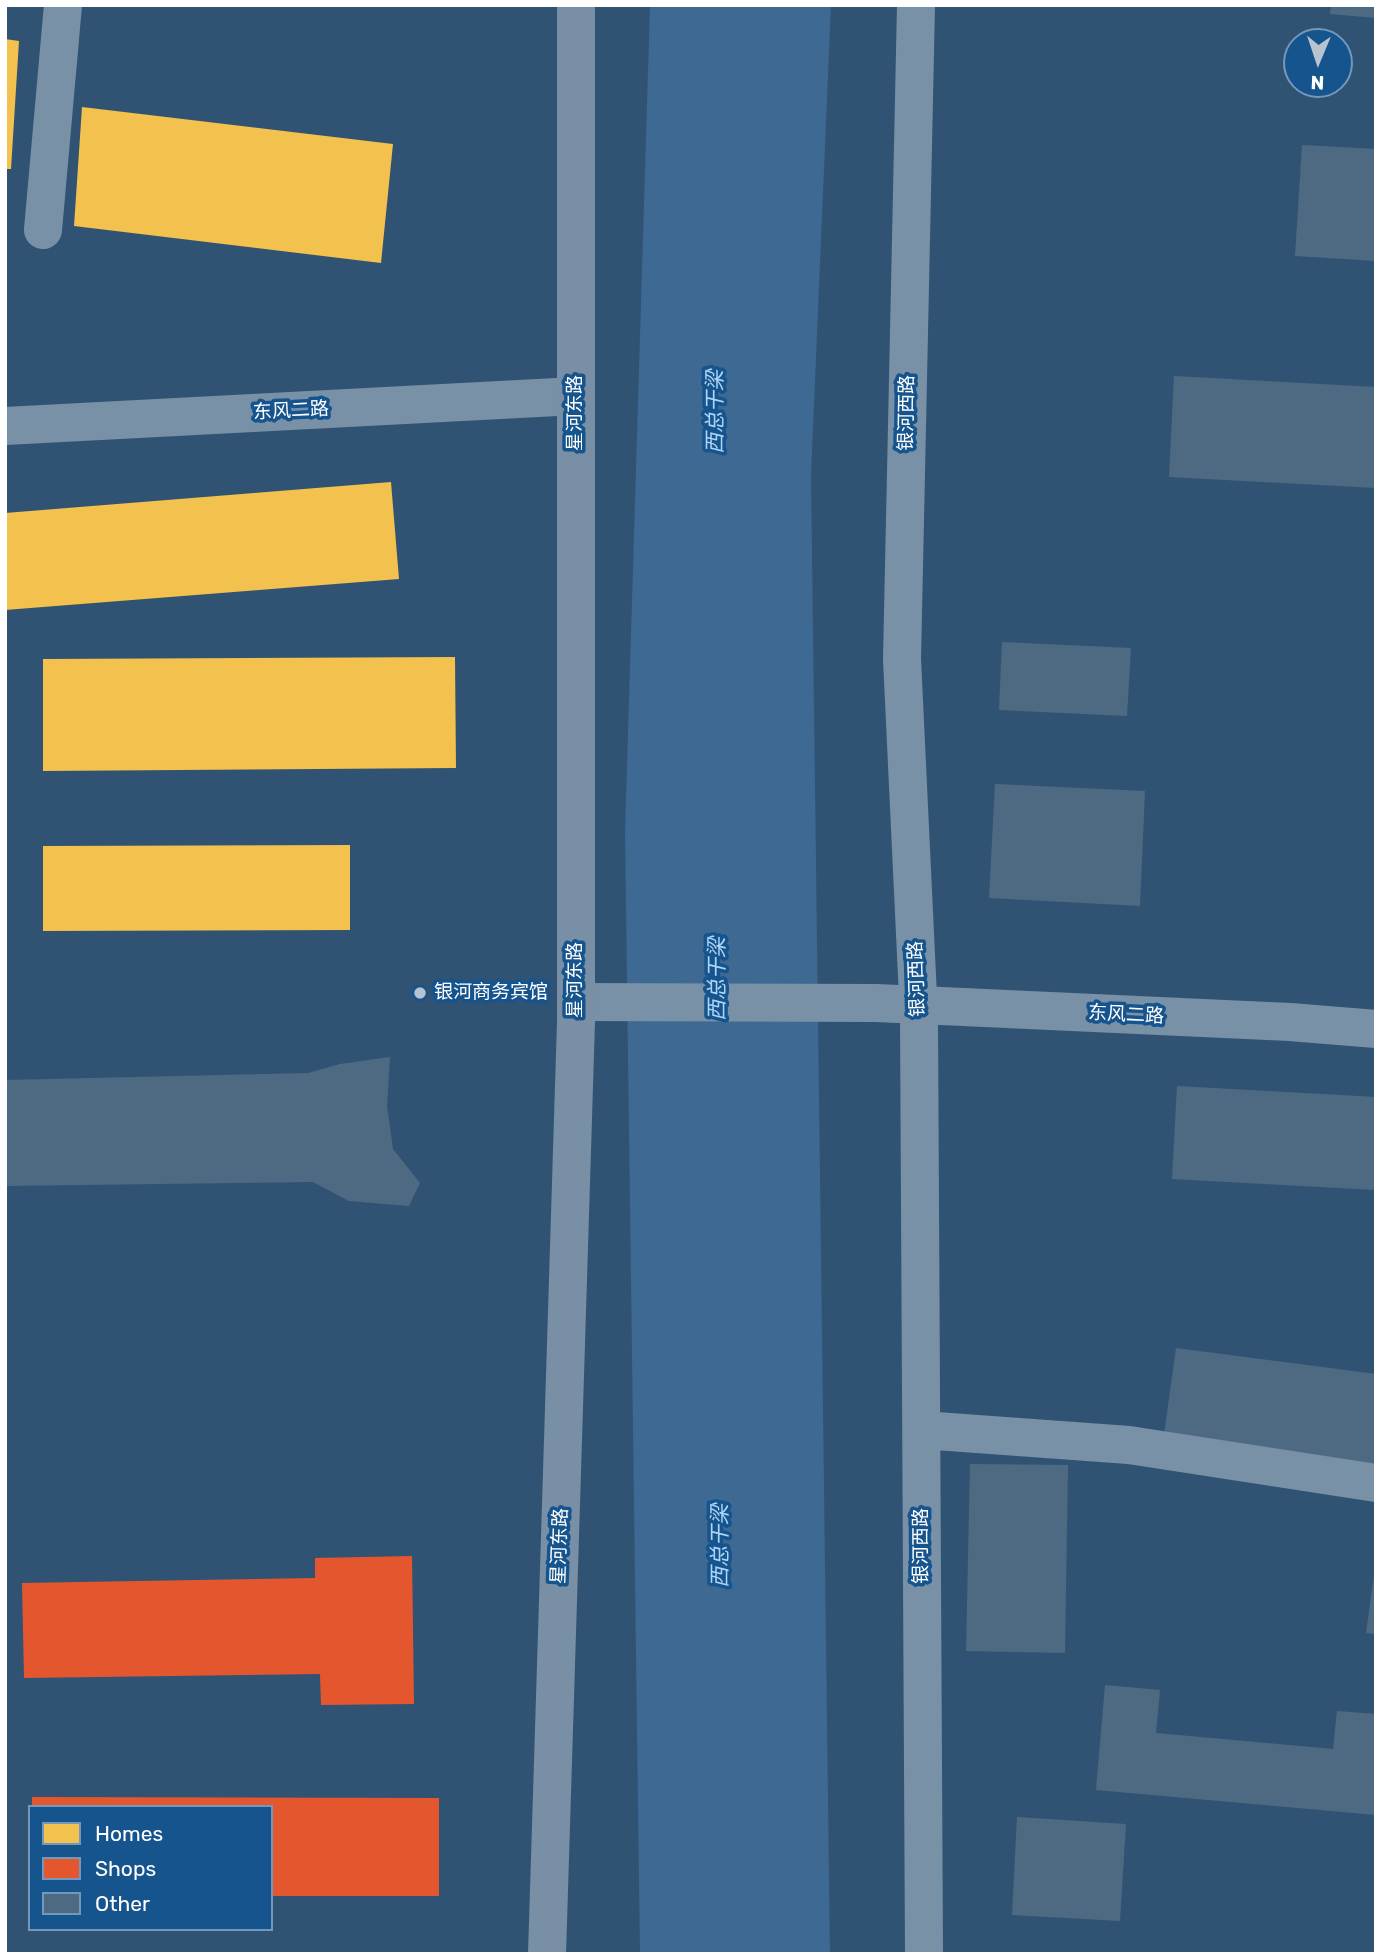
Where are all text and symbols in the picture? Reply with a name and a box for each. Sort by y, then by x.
north arrow [1283,28,1353,98]
text: N [1310,71,1325,94]
water label: 西总干梁 [703,370,729,454]
street label: 星河东路 [565,375,587,451]
street label: 银河西路 [895,375,919,451]
street label: 东风二路 [252,398,330,424]
water label: 西总干梁 [705,937,731,1021]
street label: 银河西路 [904,941,930,1017]
street label: 星河东路 [565,942,587,1018]
place label: 银河商务宾馆 [434,982,548,1004]
marker: 银河商务宾馆 [412,985,428,1001]
street label: 东风二路 [1087,1002,1165,1028]
water label: 西总干梁 [708,1504,734,1588]
street label: 星河东路 [547,1508,573,1584]
street label: 银河西路 [911,1508,933,1584]
legend [28,1805,273,1931]
text: Homes [95,1821,163,1846]
text: Shops [95,1856,156,1881]
text: Other [95,1891,150,1916]

